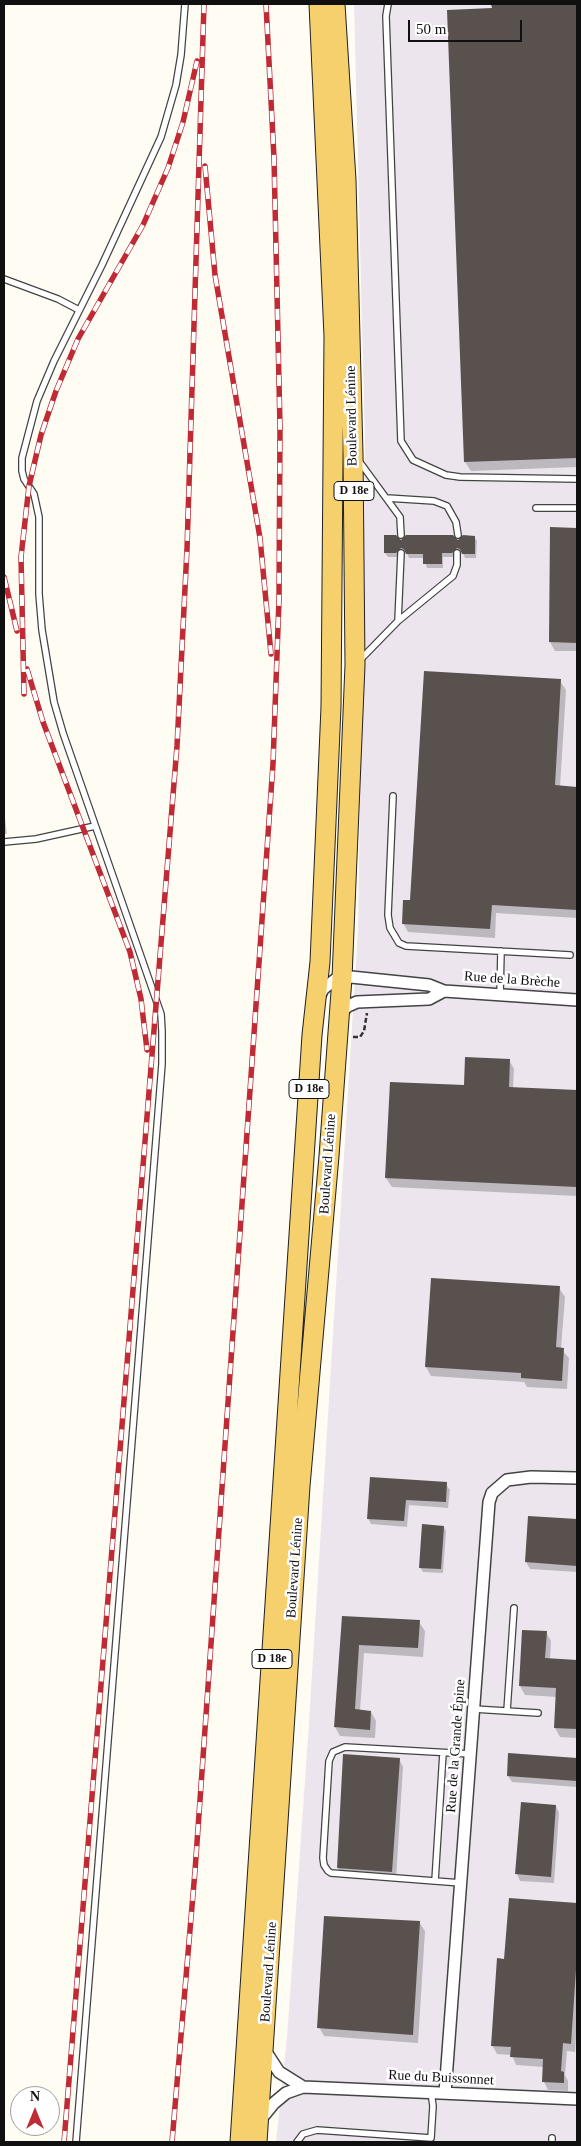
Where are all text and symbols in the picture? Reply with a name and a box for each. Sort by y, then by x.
scale bar [411,10,525,42]
text: 50 m [416,21,446,37]
street label: Boulevard Lénine [343,366,361,466]
road number: D 18e [334,482,374,501]
street label: Rue de la Brèche [464,968,560,992]
road number: D 18e [289,1080,329,1098]
street label: Boulevard Lénine [316,1113,340,1215]
street label: Boulevard Lénine [283,1517,307,1619]
road number: D 18e [252,1650,292,1668]
street label: Rue de la Grande Épine [443,1679,469,1813]
street label: Boulevard Lénine [257,1921,281,2023]
street label: Rue du Buissonnet [388,2067,494,2089]
north arrow [10,2086,60,2136]
text: N [30,2089,40,2104]

